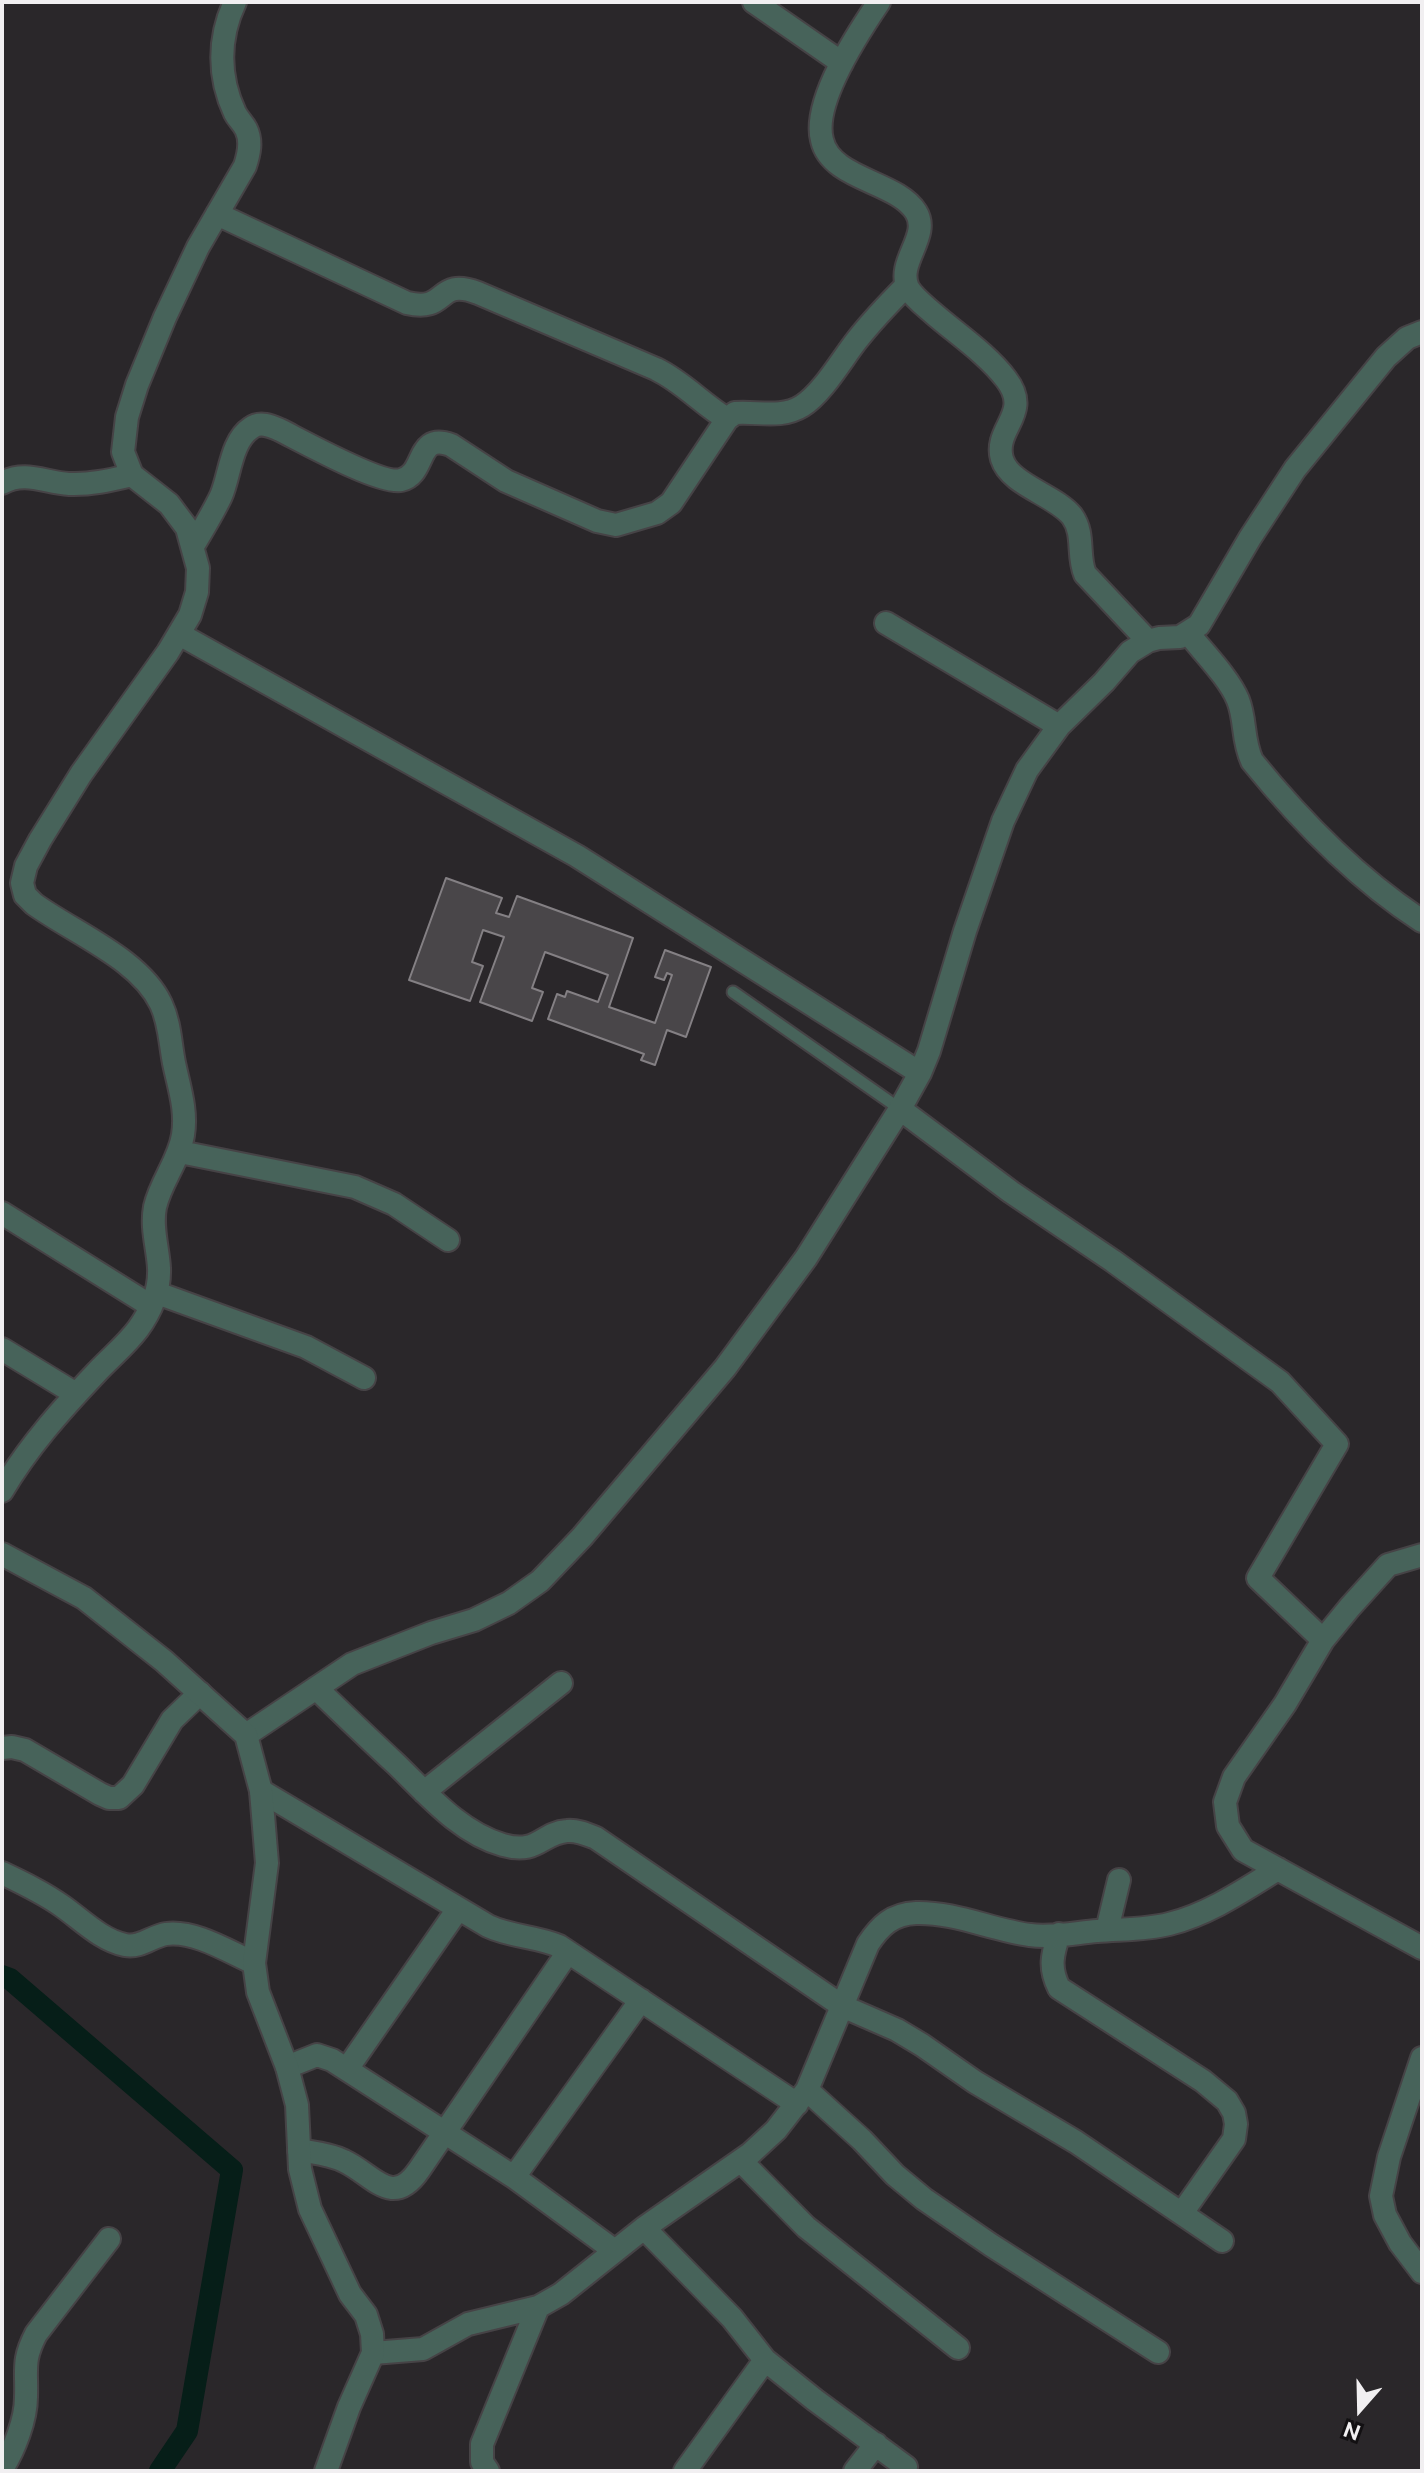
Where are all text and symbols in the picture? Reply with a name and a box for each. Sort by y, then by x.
north arrow [1320,2369,1400,2449]
text: N [1340,2417,1364,2447]

